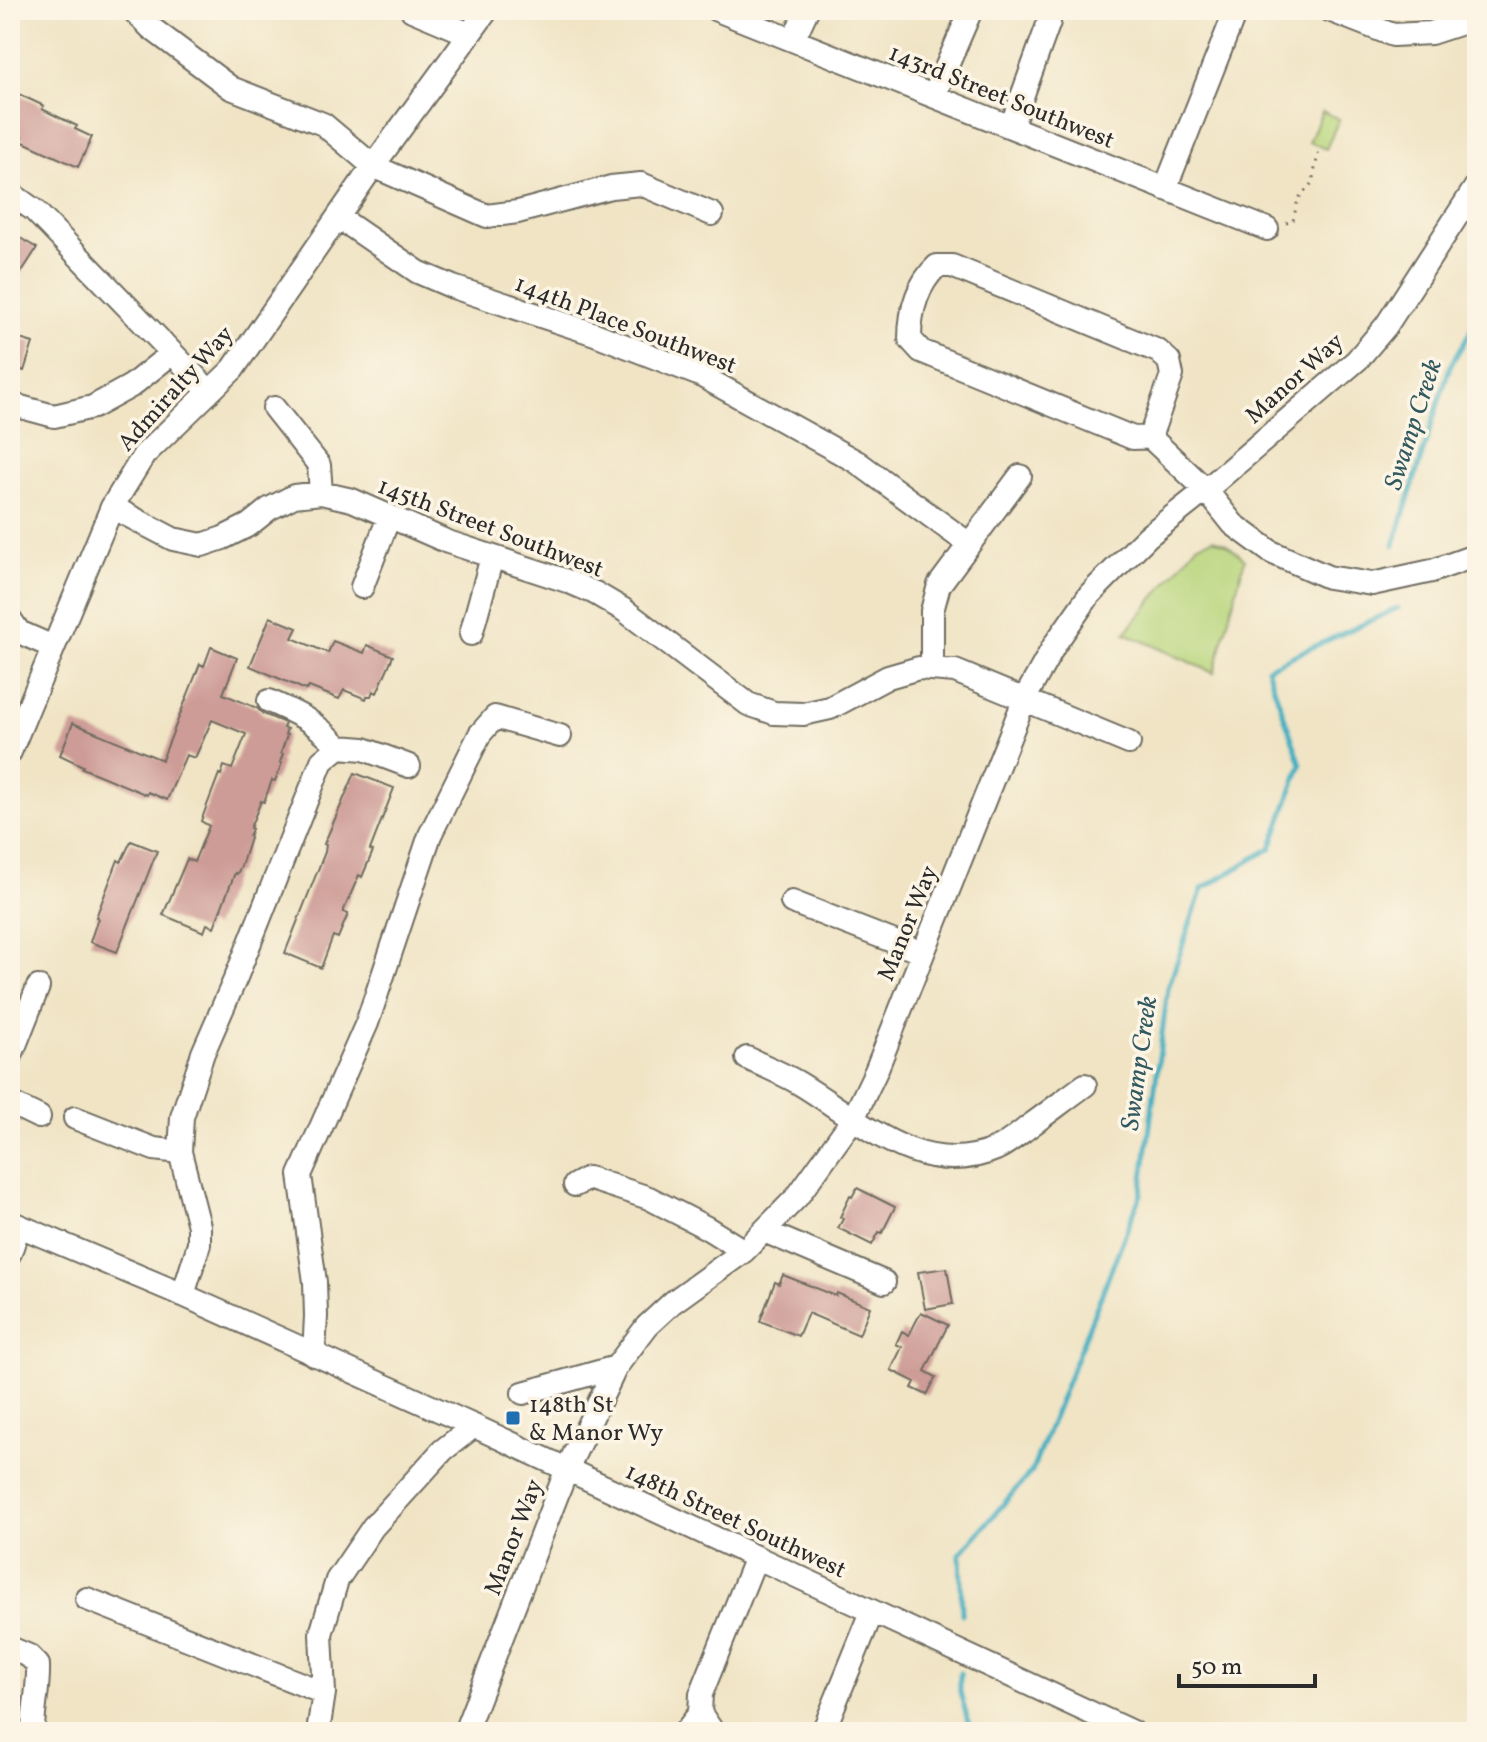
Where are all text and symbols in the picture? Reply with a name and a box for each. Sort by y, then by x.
street label: 143rd Street Southwest [883,37,1119,159]
street label: 144th Place Southwest [509,268,741,384]
street label: Admiralty Way [111,319,242,460]
street label: Manor Way [1239,326,1352,433]
water label: Swamp Creek [1376,355,1452,495]
street label: 145th Street Southwest [372,470,608,588]
street label: Manor Way [870,861,947,987]
water label: Swamp Creek [1113,994,1167,1133]
place label: 148th St & Manor Wy [529,1389,663,1451]
marker: 148th St & Manor Wy [504,1409,522,1427]
street label: 148th Street Southwest [619,1456,851,1588]
street label: Manor Way [477,1475,553,1601]
scale bar [1179,1638,1315,1688]
text: 50 m [1191,1651,1243,1685]

